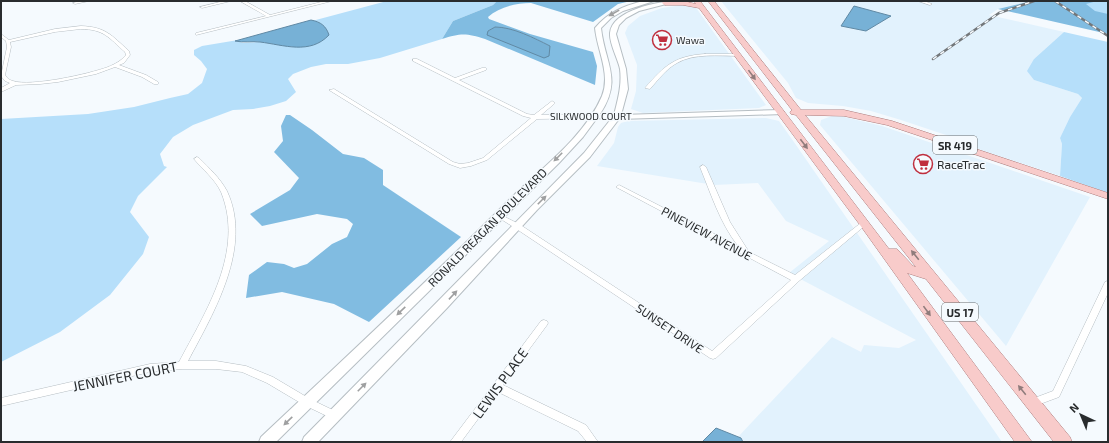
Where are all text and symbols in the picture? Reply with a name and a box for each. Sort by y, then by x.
one-way arrow [608,10,620,17]
supermarket icon: Wawa [651,29,673,51]
place label: Wawa [676,34,705,46]
one-way arrow [748,70,756,80]
street label: SILKWOOD COURT [550,110,632,122]
road number: SR 419 [933,136,977,154]
one-way arrow [800,138,808,149]
one-way arrow [553,152,563,162]
supermarket icon: RaceTrac [912,153,934,175]
place label: RaceTrac [937,157,985,171]
street label: RONALD REAGAN BOULEVARD [425,165,549,289]
one-way arrow [537,195,547,205]
street label: PINEVIEW AVENUE [659,203,755,263]
one-way arrow [910,250,919,261]
one-way arrow [448,290,457,299]
street label: SUNSET DRIVE [634,300,707,356]
road number: US 17 [942,303,978,321]
one-way arrow [396,306,406,316]
one-way arrow [923,306,931,316]
street label: LEWIS PLACE [469,344,531,422]
street label: JENNIFER COURT [71,358,179,394]
one-way arrow [357,382,367,392]
one-way arrow [1018,384,1026,395]
north arrow [1061,395,1101,435]
text: N [1066,400,1081,415]
one-way arrow [283,416,293,426]

